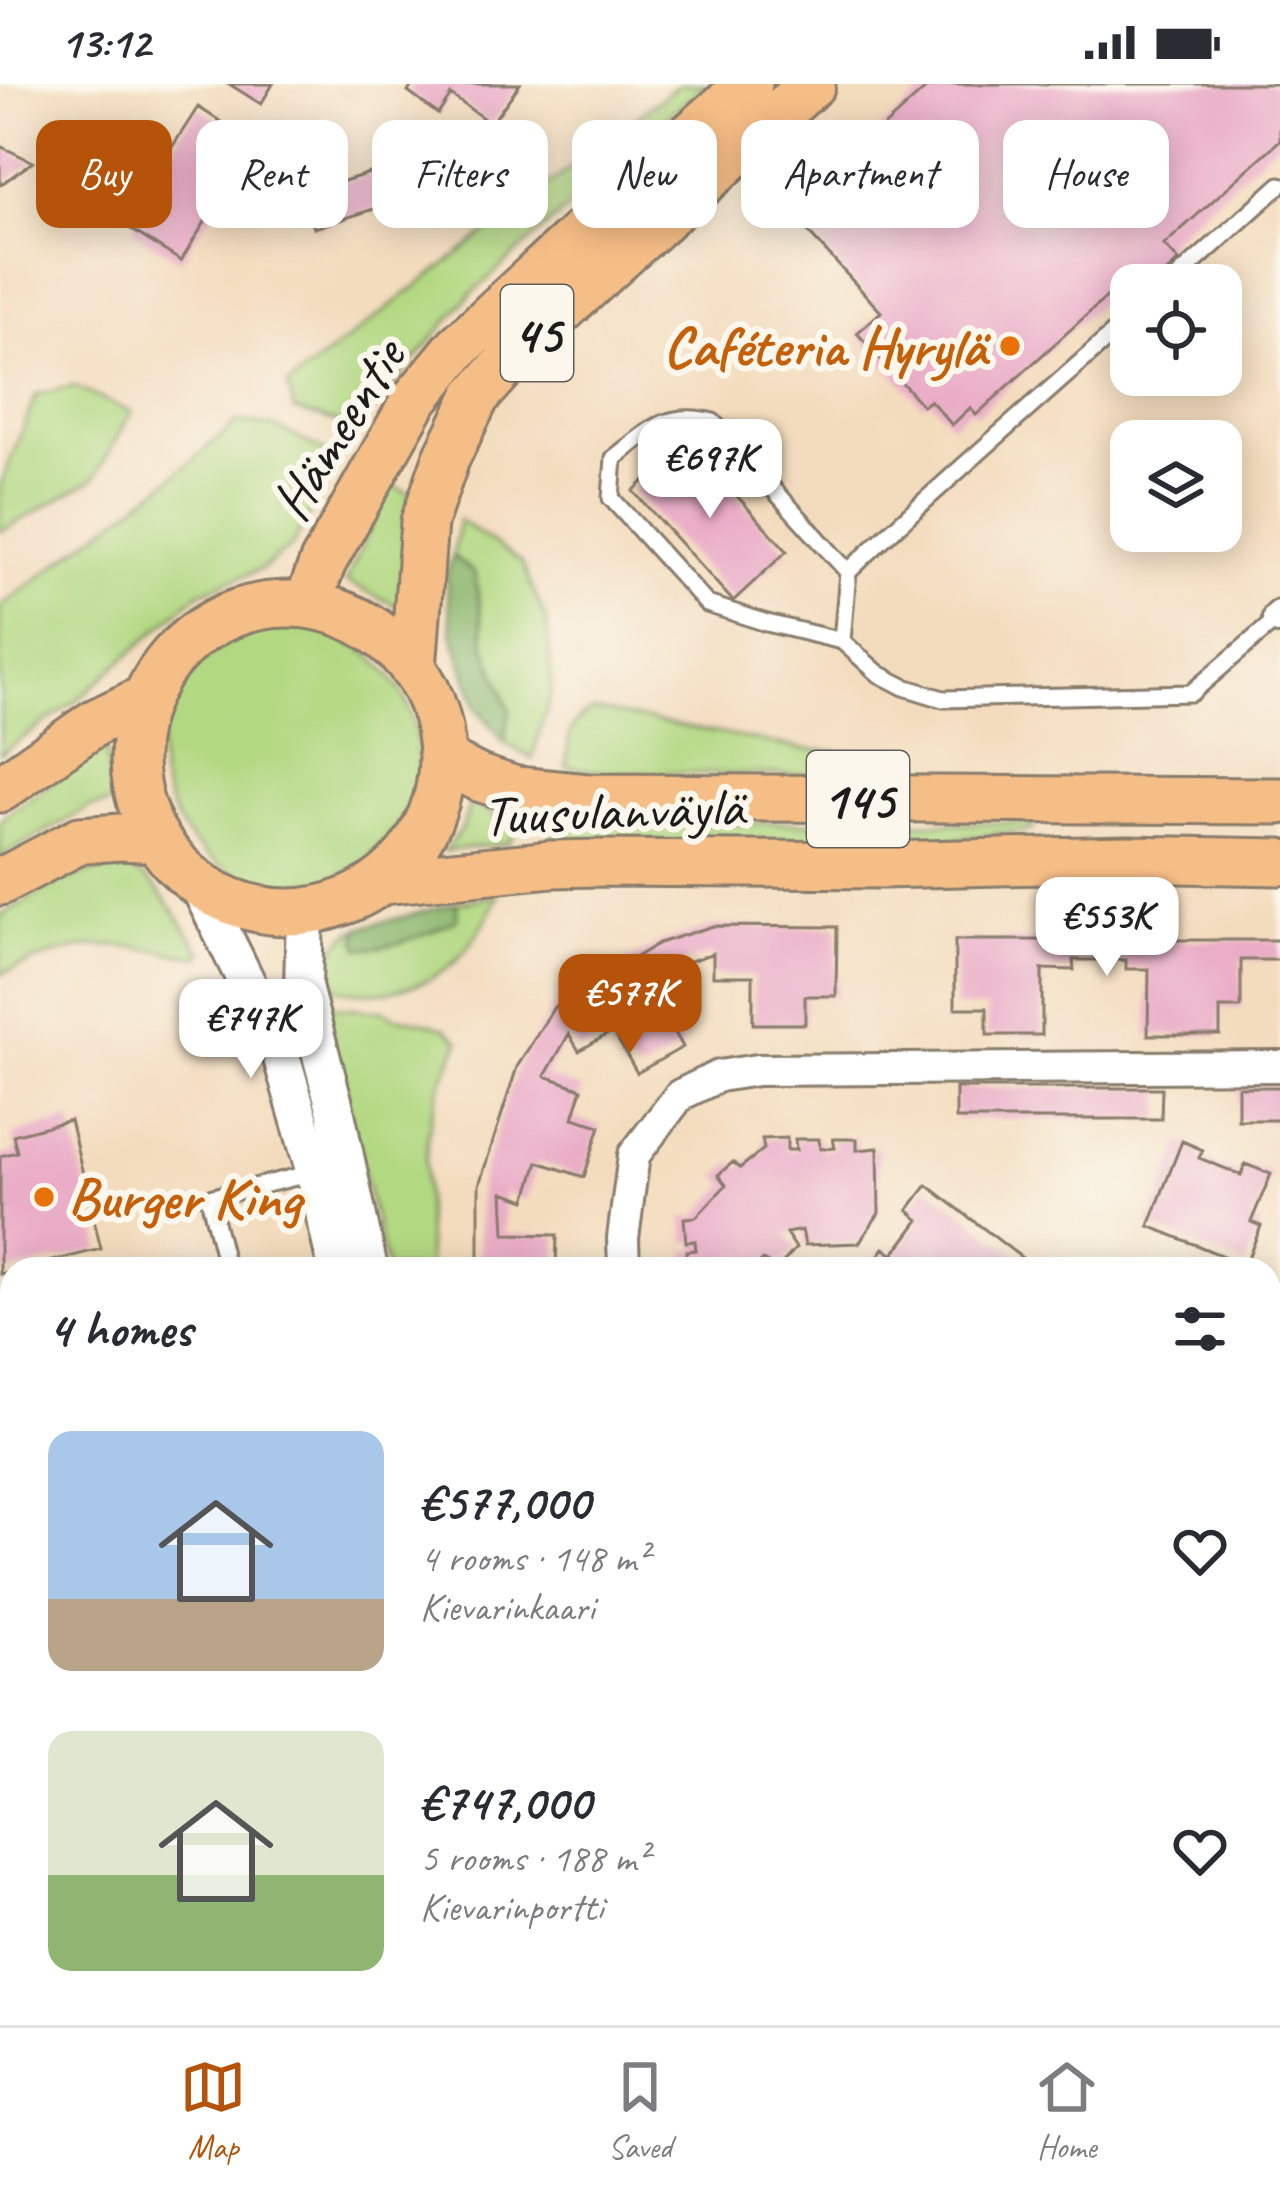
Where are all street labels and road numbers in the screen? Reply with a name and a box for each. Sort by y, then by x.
road number: 45 [501,285,573,381]
street label: Hämeentie [254,323,423,533]
road number: 145 [807,751,909,847]
street label: Tuusulanväylä [481,770,749,852]

